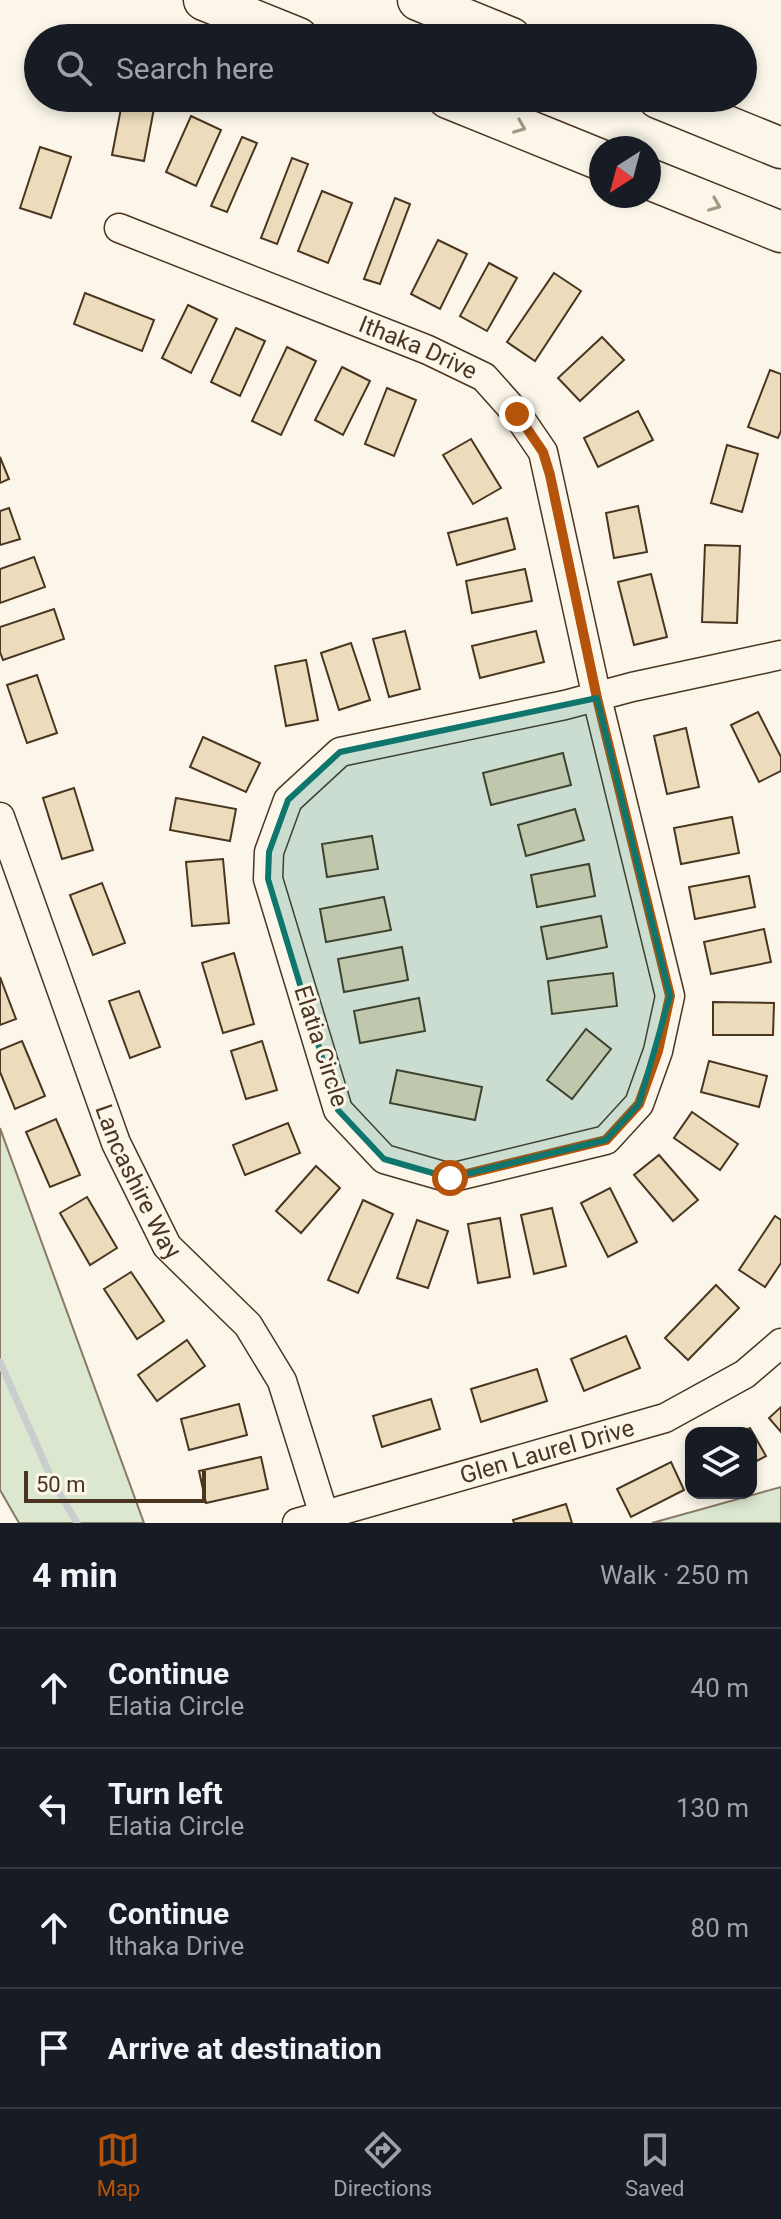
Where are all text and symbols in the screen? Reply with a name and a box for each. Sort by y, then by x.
search box [24,24,757,112]
icon: search [52,46,96,90]
text: Search here [116,51,274,86]
one-way arrow [512,117,526,134]
north arrow [589,136,661,208]
one-way arrow [707,196,721,212]
street label: Ithaka Drive [355,310,482,385]
route end [499,396,535,432]
street label: Elatia Circle [288,982,354,1110]
street label: Lancashire Way [89,1101,187,1266]
route start [432,1160,468,1196]
street label: Glen Laurel Drive [457,1414,637,1490]
map controls [685,1427,757,1499]
button: layers [685,1427,757,1499]
scale bar [24,1467,206,1503]
text: 50 m [36,1472,85,1497]
text: 4 min [32,1555,117,1595]
text: Walk · 250 m [600,1560,749,1590]
text: Continue [108,1656,229,1691]
icon: ahead [32,1666,76,1710]
text: 40 m [691,1673,749,1703]
text: Elatia Circle [108,1691,244,1721]
text: Turn left [108,1776,223,1811]
icon: left [32,1786,76,1830]
text: 130 m [676,1793,749,1823]
text: Elatia Circle [108,1811,244,1841]
text: Continue [108,1896,229,1931]
icon: ahead [32,1906,76,1950]
text: 80 m [691,1913,749,1943]
text: Ithaka Drive [108,1931,244,1961]
icon: arrive [32,2026,76,2070]
text: Arrive at destination [108,2031,382,2066]
tab: Map [96,2128,140,2201]
tab: Directions [333,2128,432,2201]
tab: Saved [625,2128,685,2201]

